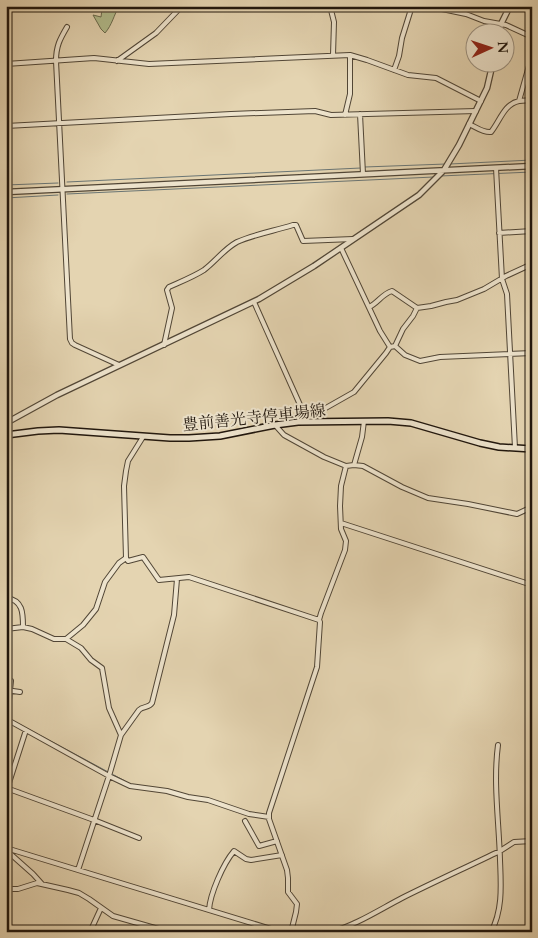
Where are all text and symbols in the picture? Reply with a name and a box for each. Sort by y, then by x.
north arrow [466,22,516,72]
text: N [493,41,512,54]
street label: 豊前善光寺停車場線 [181,400,327,436]

